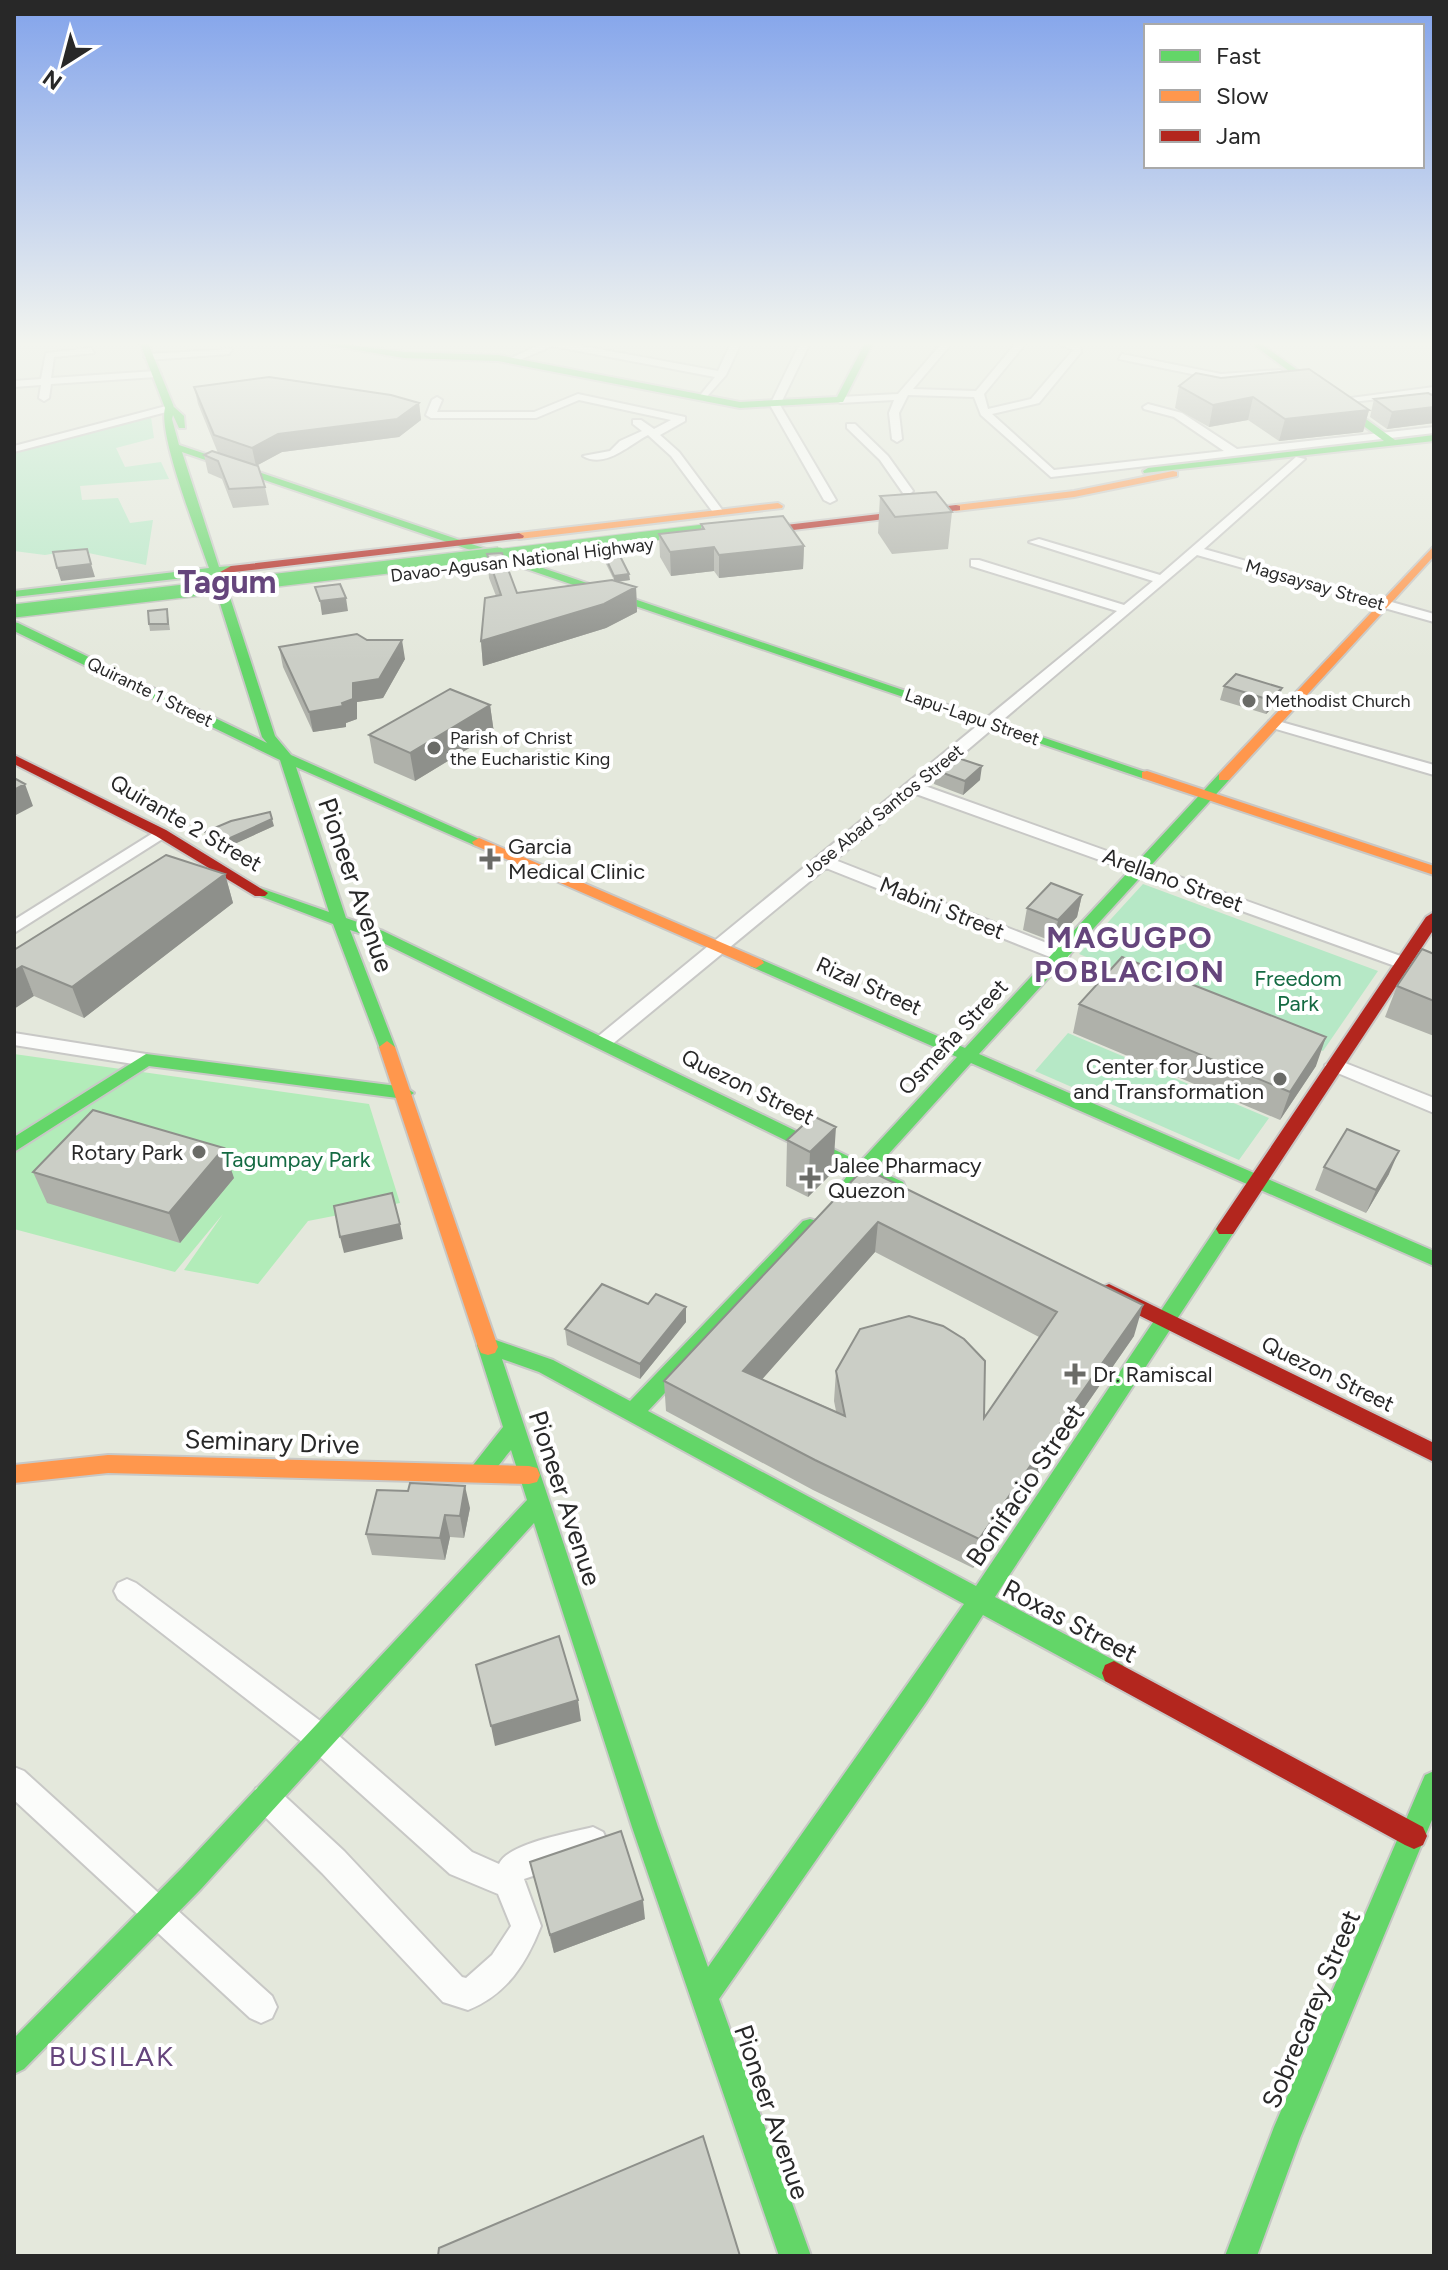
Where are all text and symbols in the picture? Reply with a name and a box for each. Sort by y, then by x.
north arrow [24,24,104,104]
legend [1144,24,1424,168]
text: Fast [1216,41,1261,70]
text: N [38,64,67,96]
text: Slow [1216,81,1269,110]
text: Jam [1216,121,1261,150]
street label: Davao-Agusan National Highway [389,533,655,587]
street label: Magsaysay Street [1243,555,1387,615]
district label: Tagum [178,563,276,601]
street label: Quirante 1 Street [84,652,217,732]
street label: Lapu-Lapu Street [902,684,1042,750]
place label: Methodist Church [1265,690,1411,712]
marker: Methodist Church [1240,692,1258,710]
place label: Parish of Christ the Eucharistic King [450,727,610,770]
marker: Parish of Christ the Eucharistic King [425,739,443,757]
street label: Jose Abad Santos Street [798,739,968,882]
street label: Quirante 2 Street [105,769,267,877]
street label: Pioneer Avenue [311,794,401,976]
place label: Garcia Medical Clinic [508,833,645,885]
street label: Arellano Street [1099,842,1247,918]
marker: Garcia Medical Clinic [479,848,501,870]
street label: Mabini Street [876,871,1008,945]
district label: MAGUGPO POBLACION [1034,919,1226,990]
street label: Rizal Street [812,951,926,1021]
park label: Freedom Park [1254,965,1342,1017]
street label: Osmeña Street [892,973,1014,1101]
street label: Quezon Street [677,1043,819,1131]
place label: Center for Justice and Transformation [1073,1053,1264,1105]
marker: Center for Justice and Transformation [1271,1070,1289,1088]
place label: Rotary Park [71,1139,183,1166]
marker: Rotary Park [190,1143,208,1161]
park label: Tagumpay Park [222,1146,371,1173]
place label: Jalee Pharmacy Quezon [828,1152,982,1204]
marker: Jalee Pharmacy Quezon [799,1167,821,1189]
street label: Quezon Street [1257,1330,1399,1418]
place label: Dr. Ramiscal [1093,1361,1213,1388]
marker: Dr. Ramiscal [1064,1363,1086,1385]
street label: Bonifacio Street [959,1398,1091,1572]
street label: Pioneer Avenue [522,1406,608,1590]
street label: Seminary Drive [184,1423,360,1461]
street label: Roxas Street [997,1572,1143,1670]
street label: Sobrecarey Street [1255,1905,1367,2113]
street label: Pioneer Avenue [727,2021,817,2203]
district label: BUSILAK [49,2039,175,2073]

